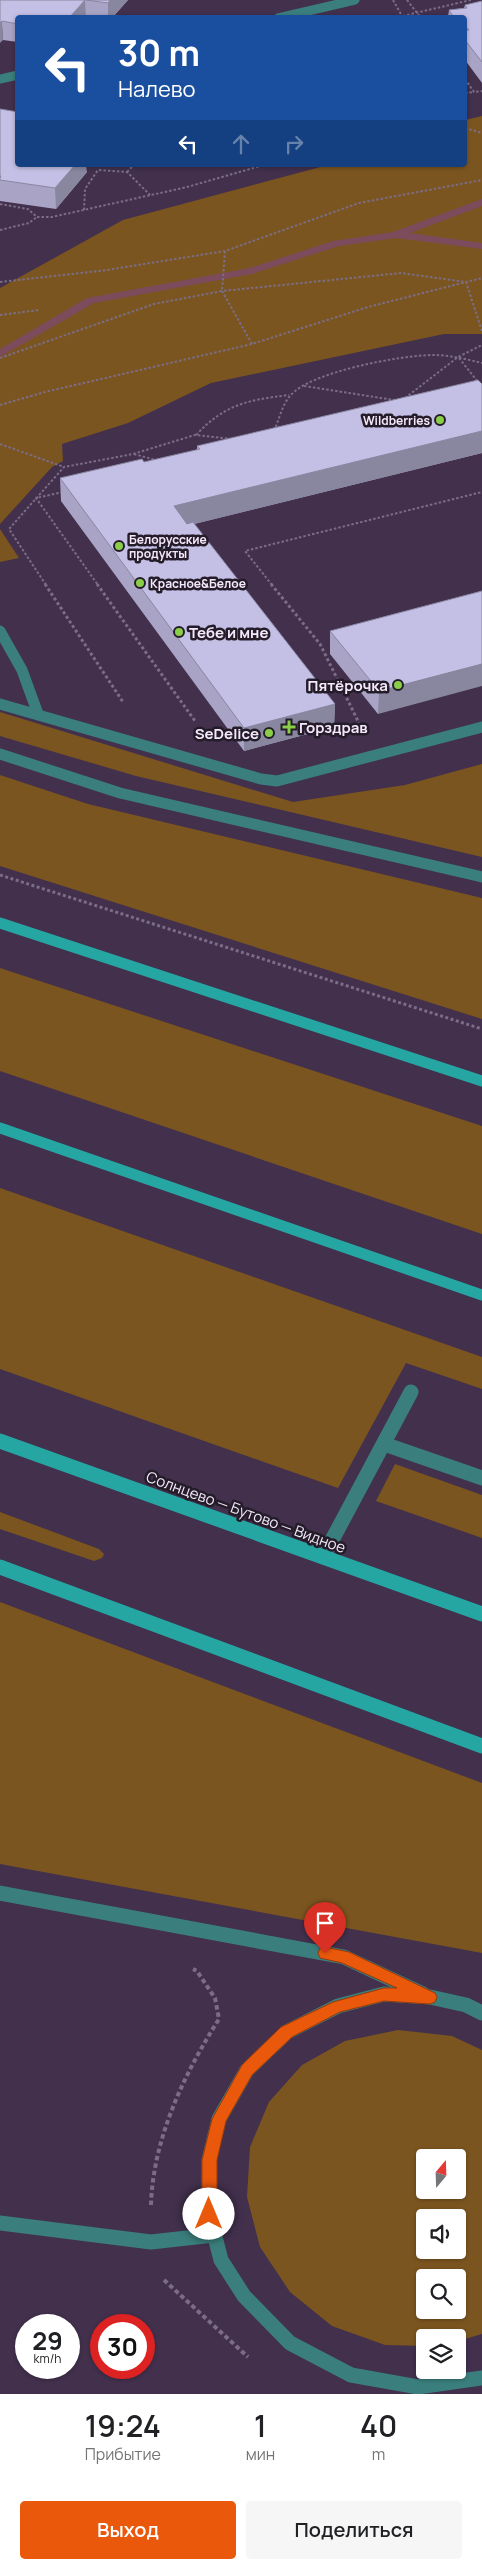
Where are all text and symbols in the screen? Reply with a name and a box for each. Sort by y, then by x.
text: 30 m [118,29,200,77]
icon: left [35,35,100,100]
text: Налево [118,74,196,104]
icon: left [174,130,202,158]
icon: ahead [227,130,255,158]
icon: right [280,130,308,158]
place label: Wildberries [363,412,430,429]
marker: Wildberries [434,414,446,426]
place label: Белорусские продукты [129,531,207,562]
marker: Белорусские продукты [113,540,125,552]
place label: Красное&Белое [150,575,246,592]
marker: Красное&Белое [134,577,146,589]
place label: Тебе и мне [189,622,268,643]
marker: Тебе и мне [173,626,185,638]
place label: Пятёрочка [308,675,388,696]
marker: Пятёрочка [392,679,404,691]
place label: Горздрав [299,717,368,738]
marker: Горздрав [283,721,295,733]
place label: SeDelice [195,723,259,744]
marker: SeDelice [263,727,275,739]
street label: Солнцево — Бутово — Видное [143,1466,349,1558]
pin [304,1902,346,1953]
icon: arrive [311,1909,339,1937]
north arrow [416,2149,466,2199]
map controls [416,2149,466,2379]
position arrow [182,2187,234,2239]
button: sound [416,2209,466,2259]
button: search [416,2269,466,2319]
speed limit sign: 30 [90,2314,155,2379]
text: 29 [32,2323,63,2358]
button: layers [416,2329,466,2379]
text: km/h [34,2350,61,2367]
text: 19:24 [85,2405,161,2446]
text: 1 [254,2405,267,2446]
text: 40 [360,2405,397,2446]
text: Прибытие [85,2443,161,2465]
text: мин [246,2443,275,2465]
text: m [372,2443,385,2465]
button: Выход [20,2501,236,2559]
button: Поделиться [246,2501,462,2559]

